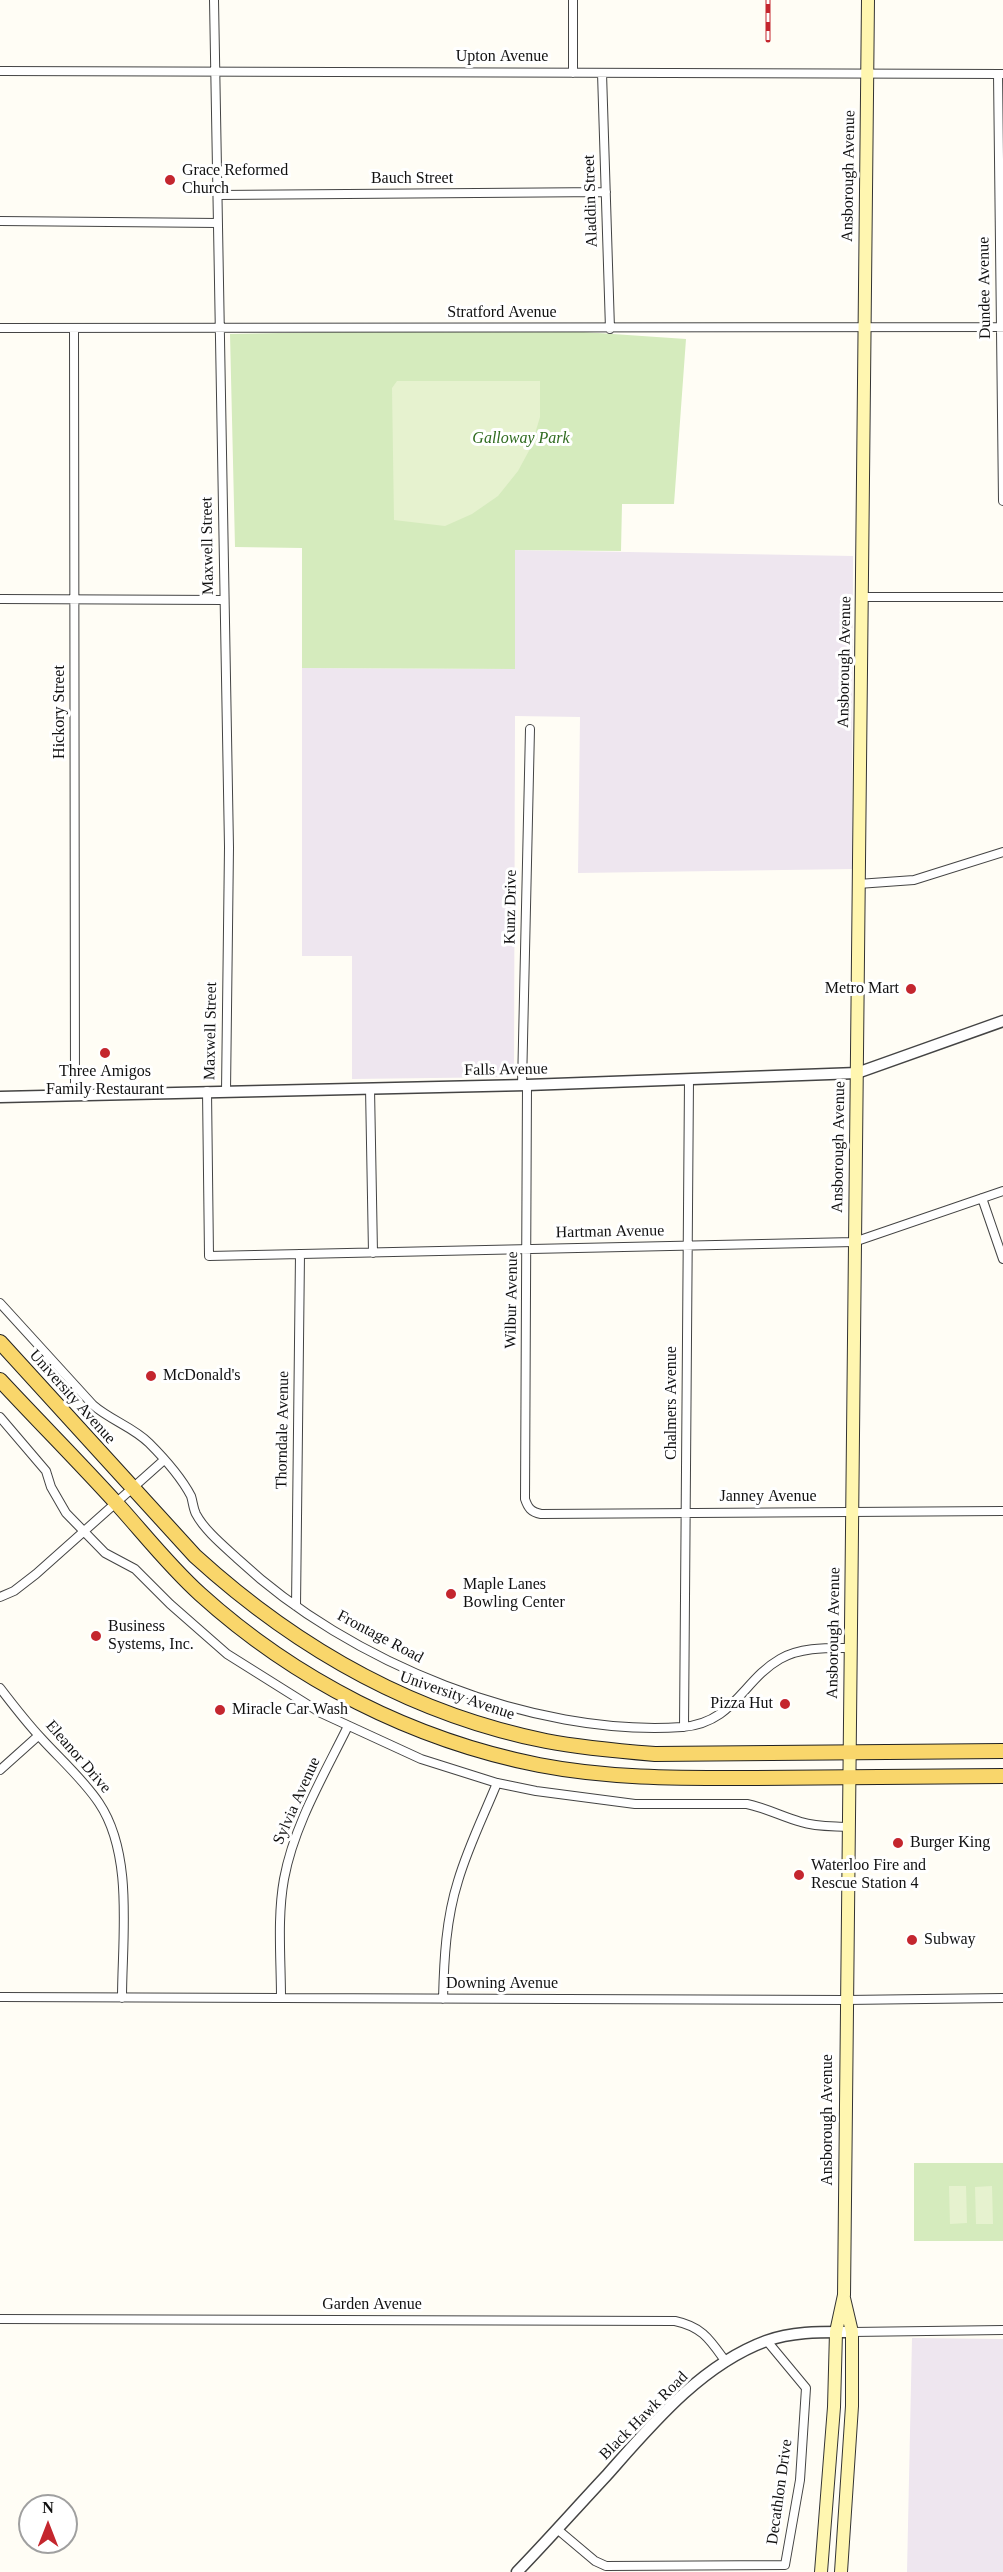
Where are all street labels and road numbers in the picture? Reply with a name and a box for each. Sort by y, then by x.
street label: Upton Avenue [456,47,548,67]
street label: Ansborough Avenue [838,110,860,242]
street label: Aladdin Street [580,154,602,248]
street label: Bauch Street [371,169,453,189]
street label: Dundee Avenue [975,237,995,339]
street label: Stratford Avenue [447,303,557,323]
street label: Maxwell Street [198,497,218,595]
street label: Ansborough Avenue [834,596,856,728]
street label: Hickory Street [50,665,70,759]
street label: Kunz Drive [501,869,521,945]
street label: Maxwell Street [201,982,221,1080]
street label: Falls Avenue [464,1060,548,1080]
street label: Ansborough Avenue [828,1081,850,1213]
street label: Hartman Avenue [556,1221,664,1243]
street label: Wilbur Avenue [502,1251,522,1349]
street label: University Avenue [25,1346,119,1448]
street label: Chalmers Avenue [662,1346,682,1460]
street label: Thorndale Avenue [272,1371,294,1489]
street label: Janney Avenue [720,1487,816,1507]
street label: Ansborough Avenue [823,1567,845,1699]
street label: Frontage Road [334,1606,426,1668]
street label: University Avenue [397,1667,517,1725]
street label: Eleanor Drive [41,1717,115,1797]
street label: Sylvia Avenue [269,1754,325,1848]
street label: Downing Avenue [446,1974,558,1994]
street label: Ansborough Avenue [818,2054,838,2186]
street label: Garden Avenue [322,2295,422,2315]
street label: Black Hawk Road [596,2368,692,2464]
street label: Decathlon Drive [763,2438,797,2546]

